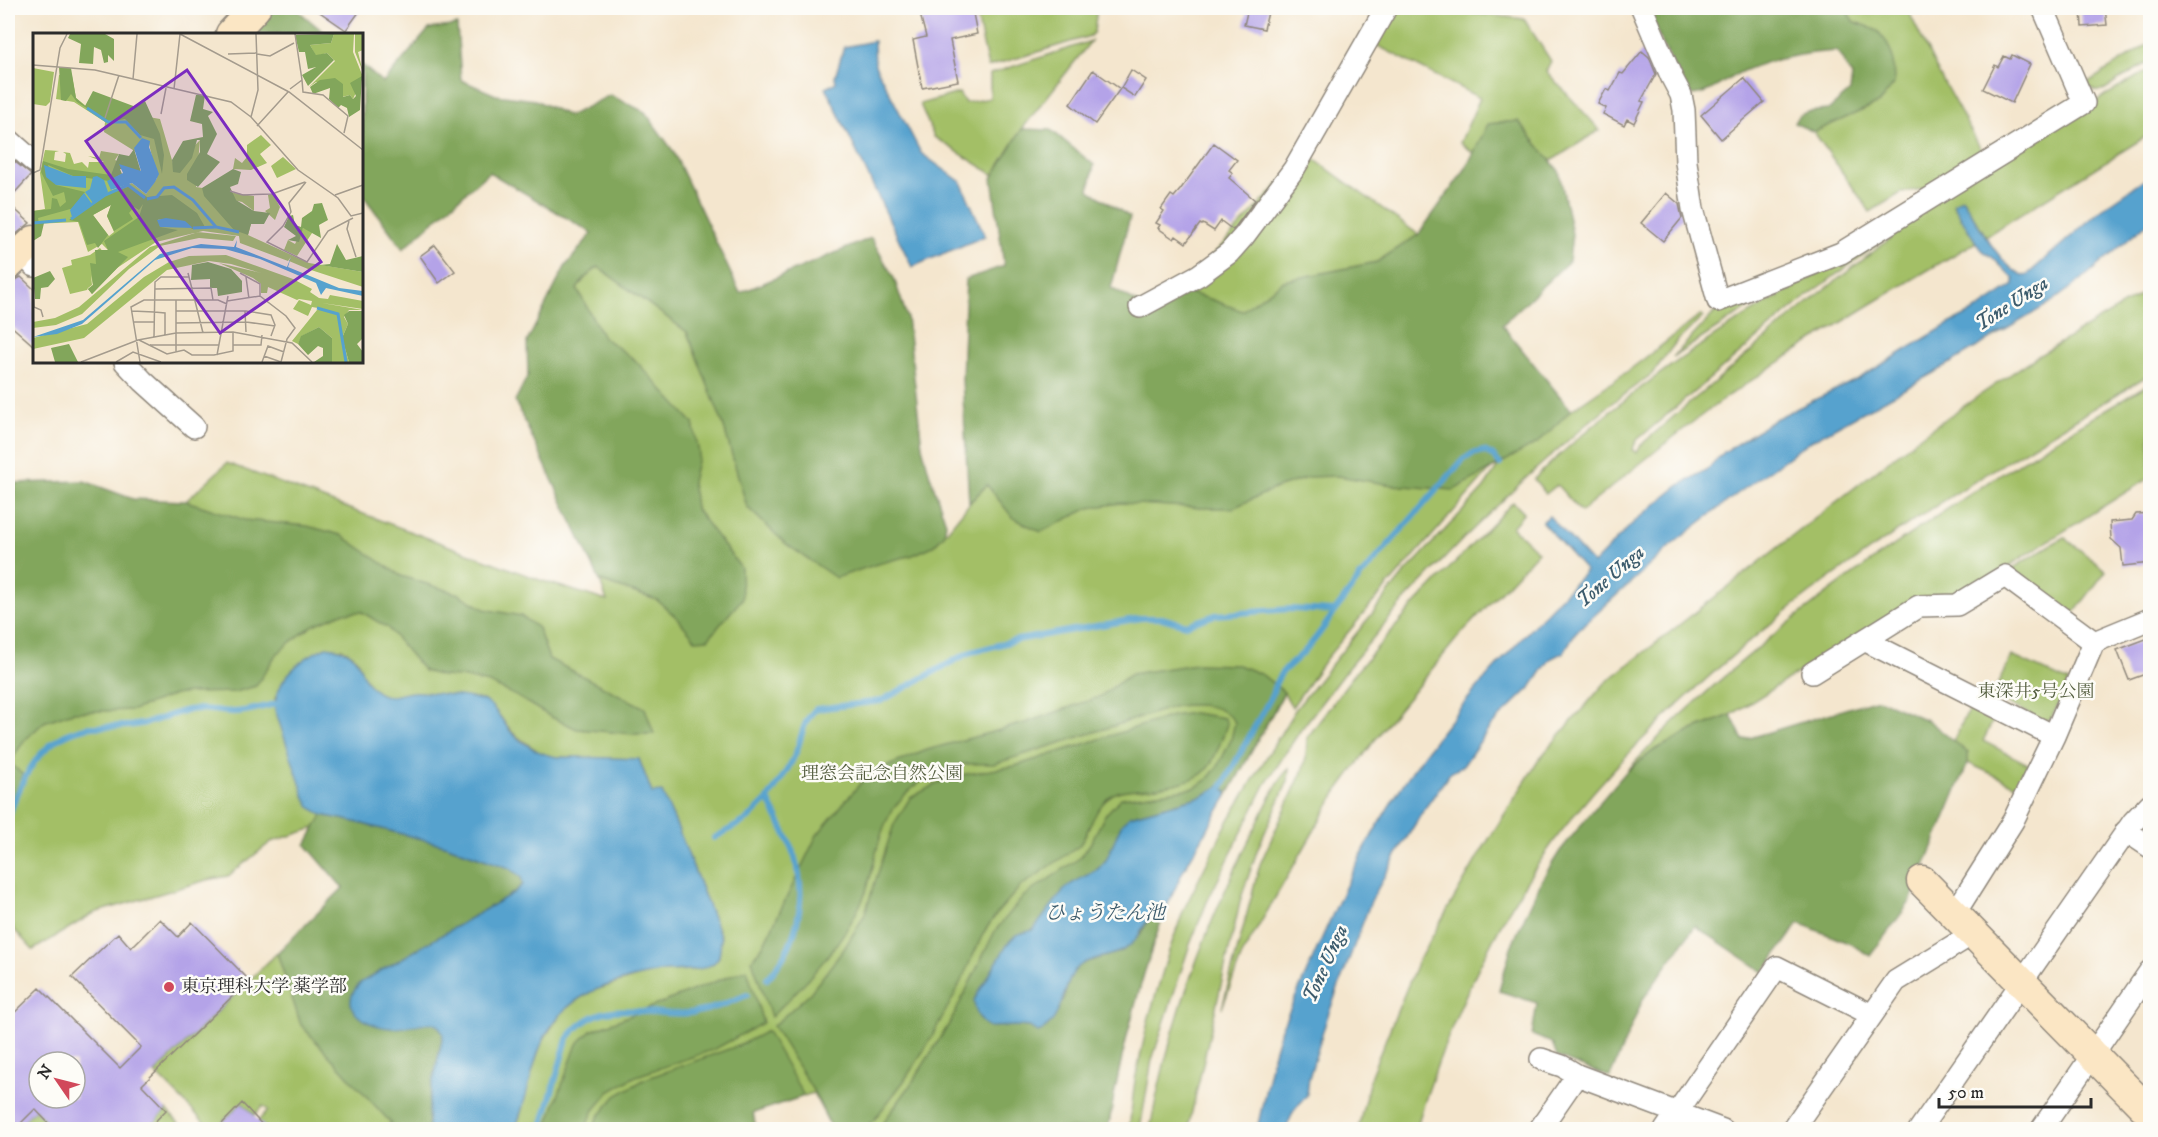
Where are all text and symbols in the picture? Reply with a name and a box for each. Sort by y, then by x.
inset map [33,33,363,363]
water label: Tone Unga [1971,271,2053,337]
water label: Tone Unga [1572,541,1650,613]
park label: 東深井5号公園 [1978,681,2094,703]
park label: 理窓会記念自然公園 [801,763,963,785]
water label: ひょうたん池 [1045,901,1167,926]
water label: Tone Unga [1298,921,1354,1007]
place label: 東京理科大学 薬学部 [181,976,347,998]
marker: 東京理科大学 薬学部 [162,980,176,994]
north arrow [27,1050,87,1110]
text: N [34,1061,57,1083]
scale bar [1939,1071,2090,1109]
text: 50 m [1948,1082,1984,1104]

